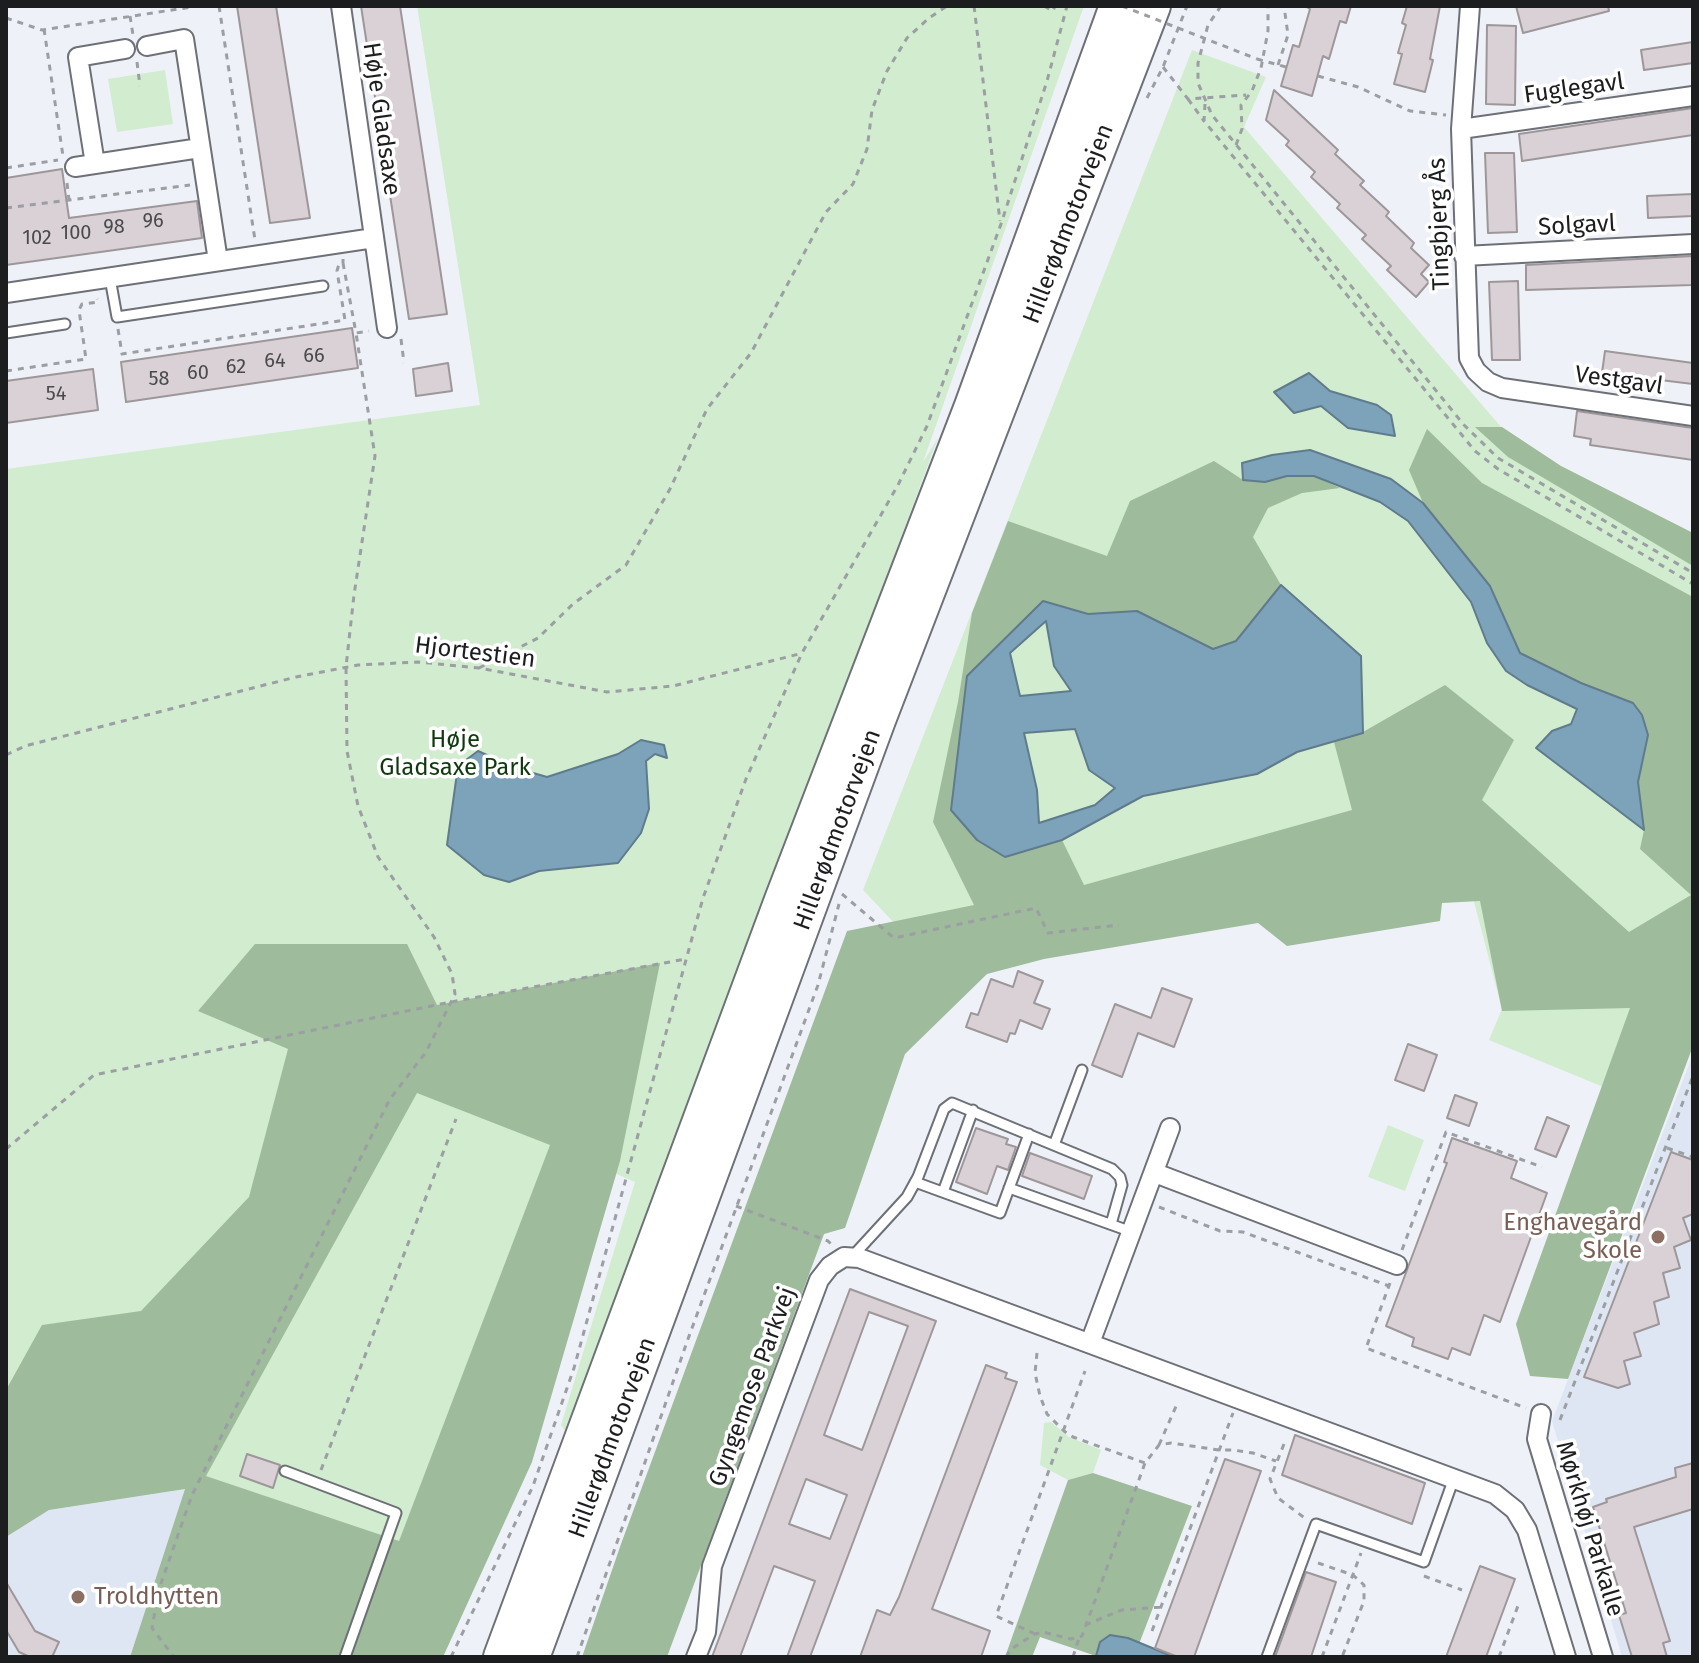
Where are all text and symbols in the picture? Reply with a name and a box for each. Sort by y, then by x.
street label: Høje Gladsaxe [356,41,406,197]
street label: Fuglegavl [1522,68,1626,110]
street label: Hillerødmotorvejen [1018,120,1120,328]
street label: Tingbjerg Ås [1423,157,1457,291]
house number: 96 [142,209,164,233]
street label: Solgavl [1537,210,1617,242]
house number: 98 [103,215,125,239]
house number: 100 [61,221,91,245]
house number: 102 [22,226,52,250]
house number: 66 [303,344,325,368]
house number: 64 [264,349,286,373]
house number: 62 [226,355,246,379]
house number: 60 [187,361,209,385]
street label: Vestgavl [1573,361,1665,401]
house number: 58 [148,367,170,391]
house number: 54 [46,382,66,406]
street label: Hjortestien [413,631,537,675]
park label: Høje Gladsaxe Park [379,726,531,782]
street label: Hillerødmotorvejen [788,726,888,934]
place label: Enghavegård Skole [1503,1209,1642,1265]
marker: Enghavegård Skole [1649,1228,1667,1246]
street label: Gyngemose Parkvej [704,1283,802,1491]
street label: Hillerødmotorvejen [563,1334,663,1542]
street label: Mørkhøj Parkalle [1549,1438,1629,1620]
place label: Troldhytten [94,1583,219,1611]
marker: Troldhytten [69,1588,87,1606]

